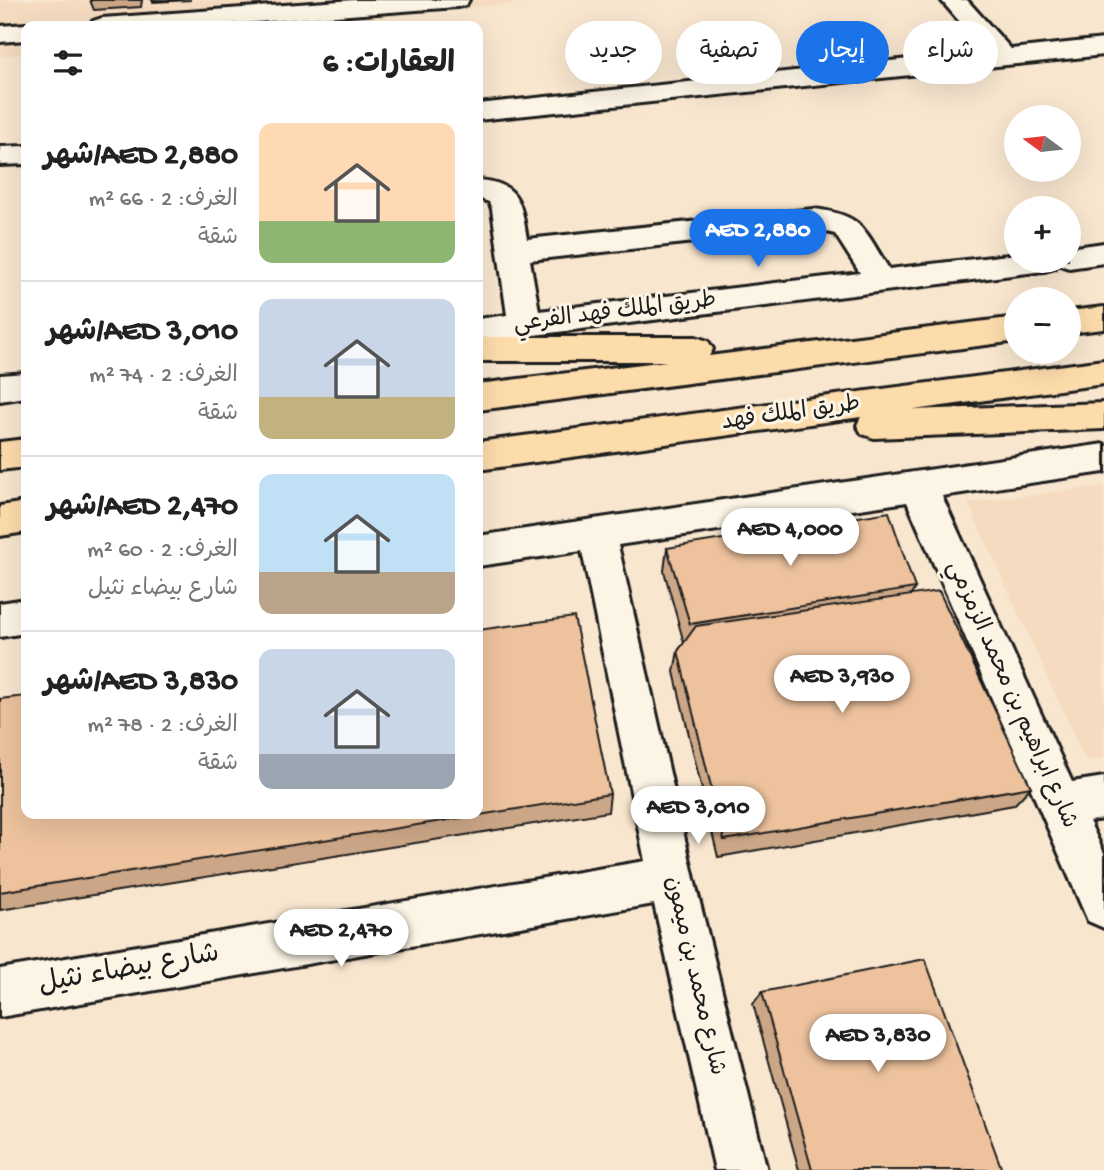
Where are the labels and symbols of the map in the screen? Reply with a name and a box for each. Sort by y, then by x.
north arrow [1004,105,1082,182]
pin: AED 2,880 [678,210,838,269]
street label: طريق الملك فهد الفرعي [512,287,719,343]
street label: طريق الملك فهد [720,391,862,437]
pin: AED 4,000 [710,508,870,568]
street label: شارع ابراهيم بن محمد الزمزمي [936,557,1082,835]
pin: AED 3,930 [762,656,922,715]
pin: AED 3,010 [618,786,778,846]
street label: شارع محمد بن ميمون [658,874,730,1078]
pin: AED 2,470 [261,909,421,969]
street label: شارع بيضاء نثيل [36,938,222,1002]
pin: AED 3,830 [798,1014,958,1074]

